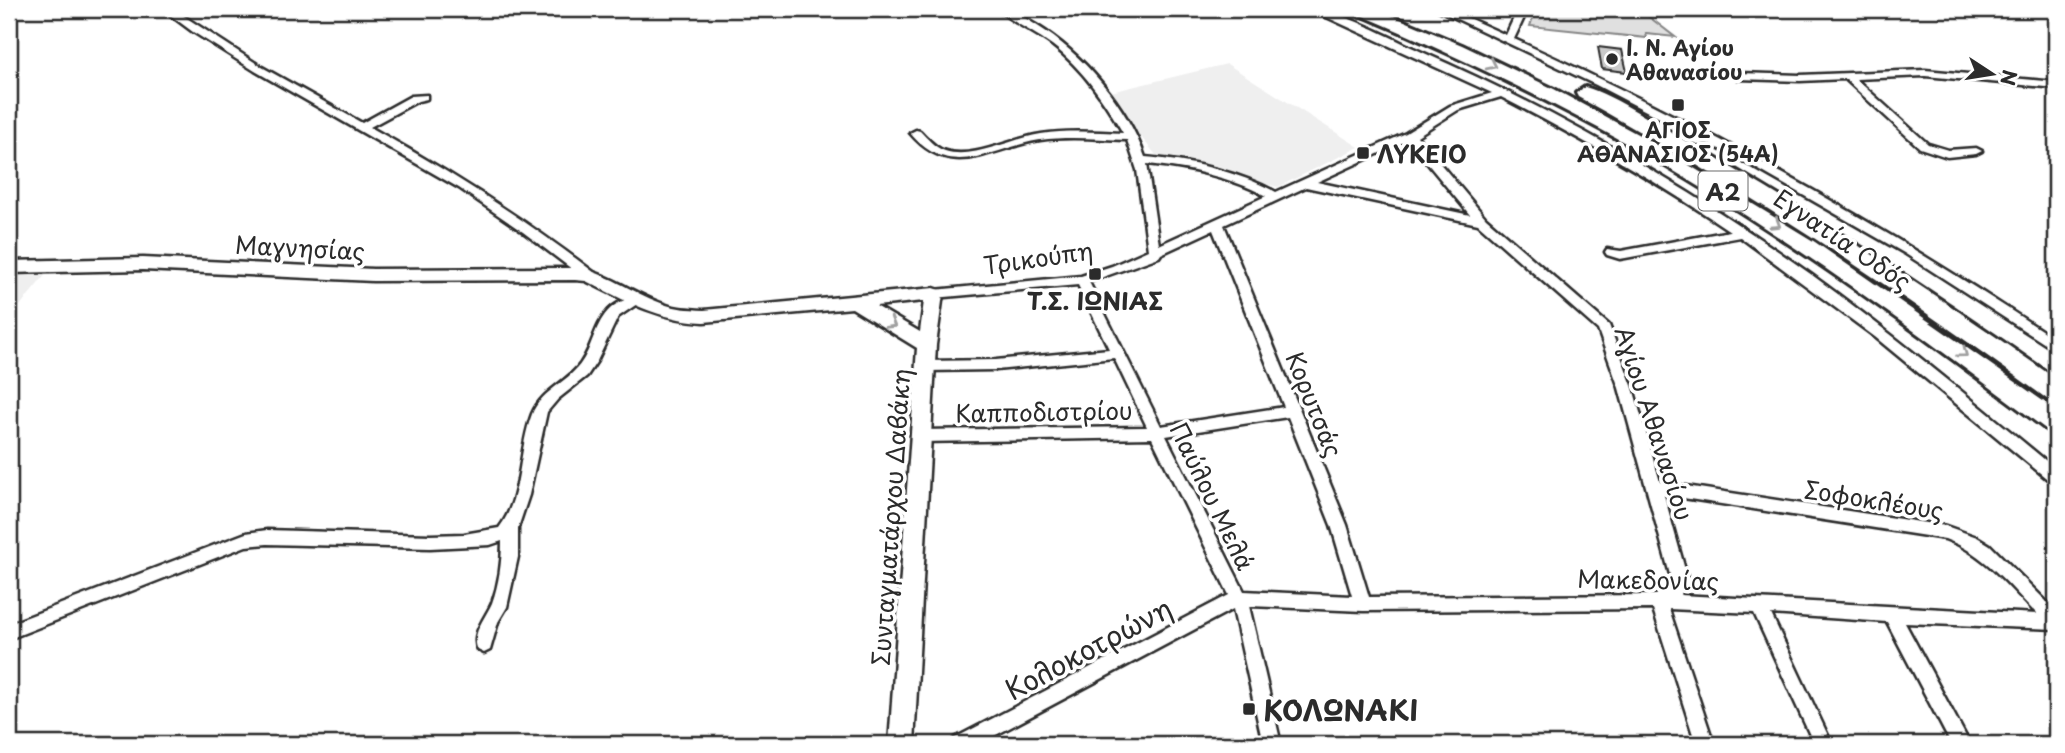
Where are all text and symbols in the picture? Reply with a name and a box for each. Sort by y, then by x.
place label: Ι. Ν. Αγίου Αθανασίου [1626,31,1743,87]
north arrow [1956,38,2026,108]
marker: Ι. Ν. Αγίου Αθανασίου [1604,51,1620,67]
one-way arrow [1485,57,1497,71]
text: N [1994,67,2025,88]
marker: ΑΓΙΟΣ ΑΘΑΝΑΣΙΟΣ (54Α) [1670,97,1686,113]
place label: ΑΓΙΟΣ ΑΘΑΝΑΣΙΟΣ (54Α) [1577,113,1779,169]
place label: ΛΥΚΕΙΟ [1377,135,1467,171]
marker: ΛΥΚΕΙΟ [1355,145,1371,161]
road number: Α2 [1698,172,1748,210]
street label: Εγνατία Οδός [1767,180,1919,298]
one-way arrow [1768,215,1781,228]
street label: Μαγνησίας [234,226,366,268]
street label: Τρικούπη [981,231,1095,283]
marker: Τ.Σ. ΙΩΝΙΑΣ [1087,266,1103,282]
place label: Τ.Σ. ΙΩΝΙΑΣ [1027,282,1163,318]
one-way arrow [884,315,897,328]
street label: Αγίου Αθανασίου [1607,321,1703,525]
one-way arrow [1955,345,1968,357]
street label: Κορυτσάς [1278,346,1352,462]
street label: Συνταγματάρχου Δαβάκη [862,367,918,667]
street label: Καπποδιστρίου [955,391,1133,431]
street label: Παύλου Μελά [1162,416,1264,576]
street label: Σοφοκλέους [1802,470,1946,528]
street label: Μακεδονίας [1577,560,1719,598]
street label: Κολοκοτρώνη [997,586,1179,710]
place label: ΚΟΛΩΝΑΚΙ [1263,688,1418,731]
marker: ΚΟΛΩΝΑΚΙ [1241,701,1257,717]

